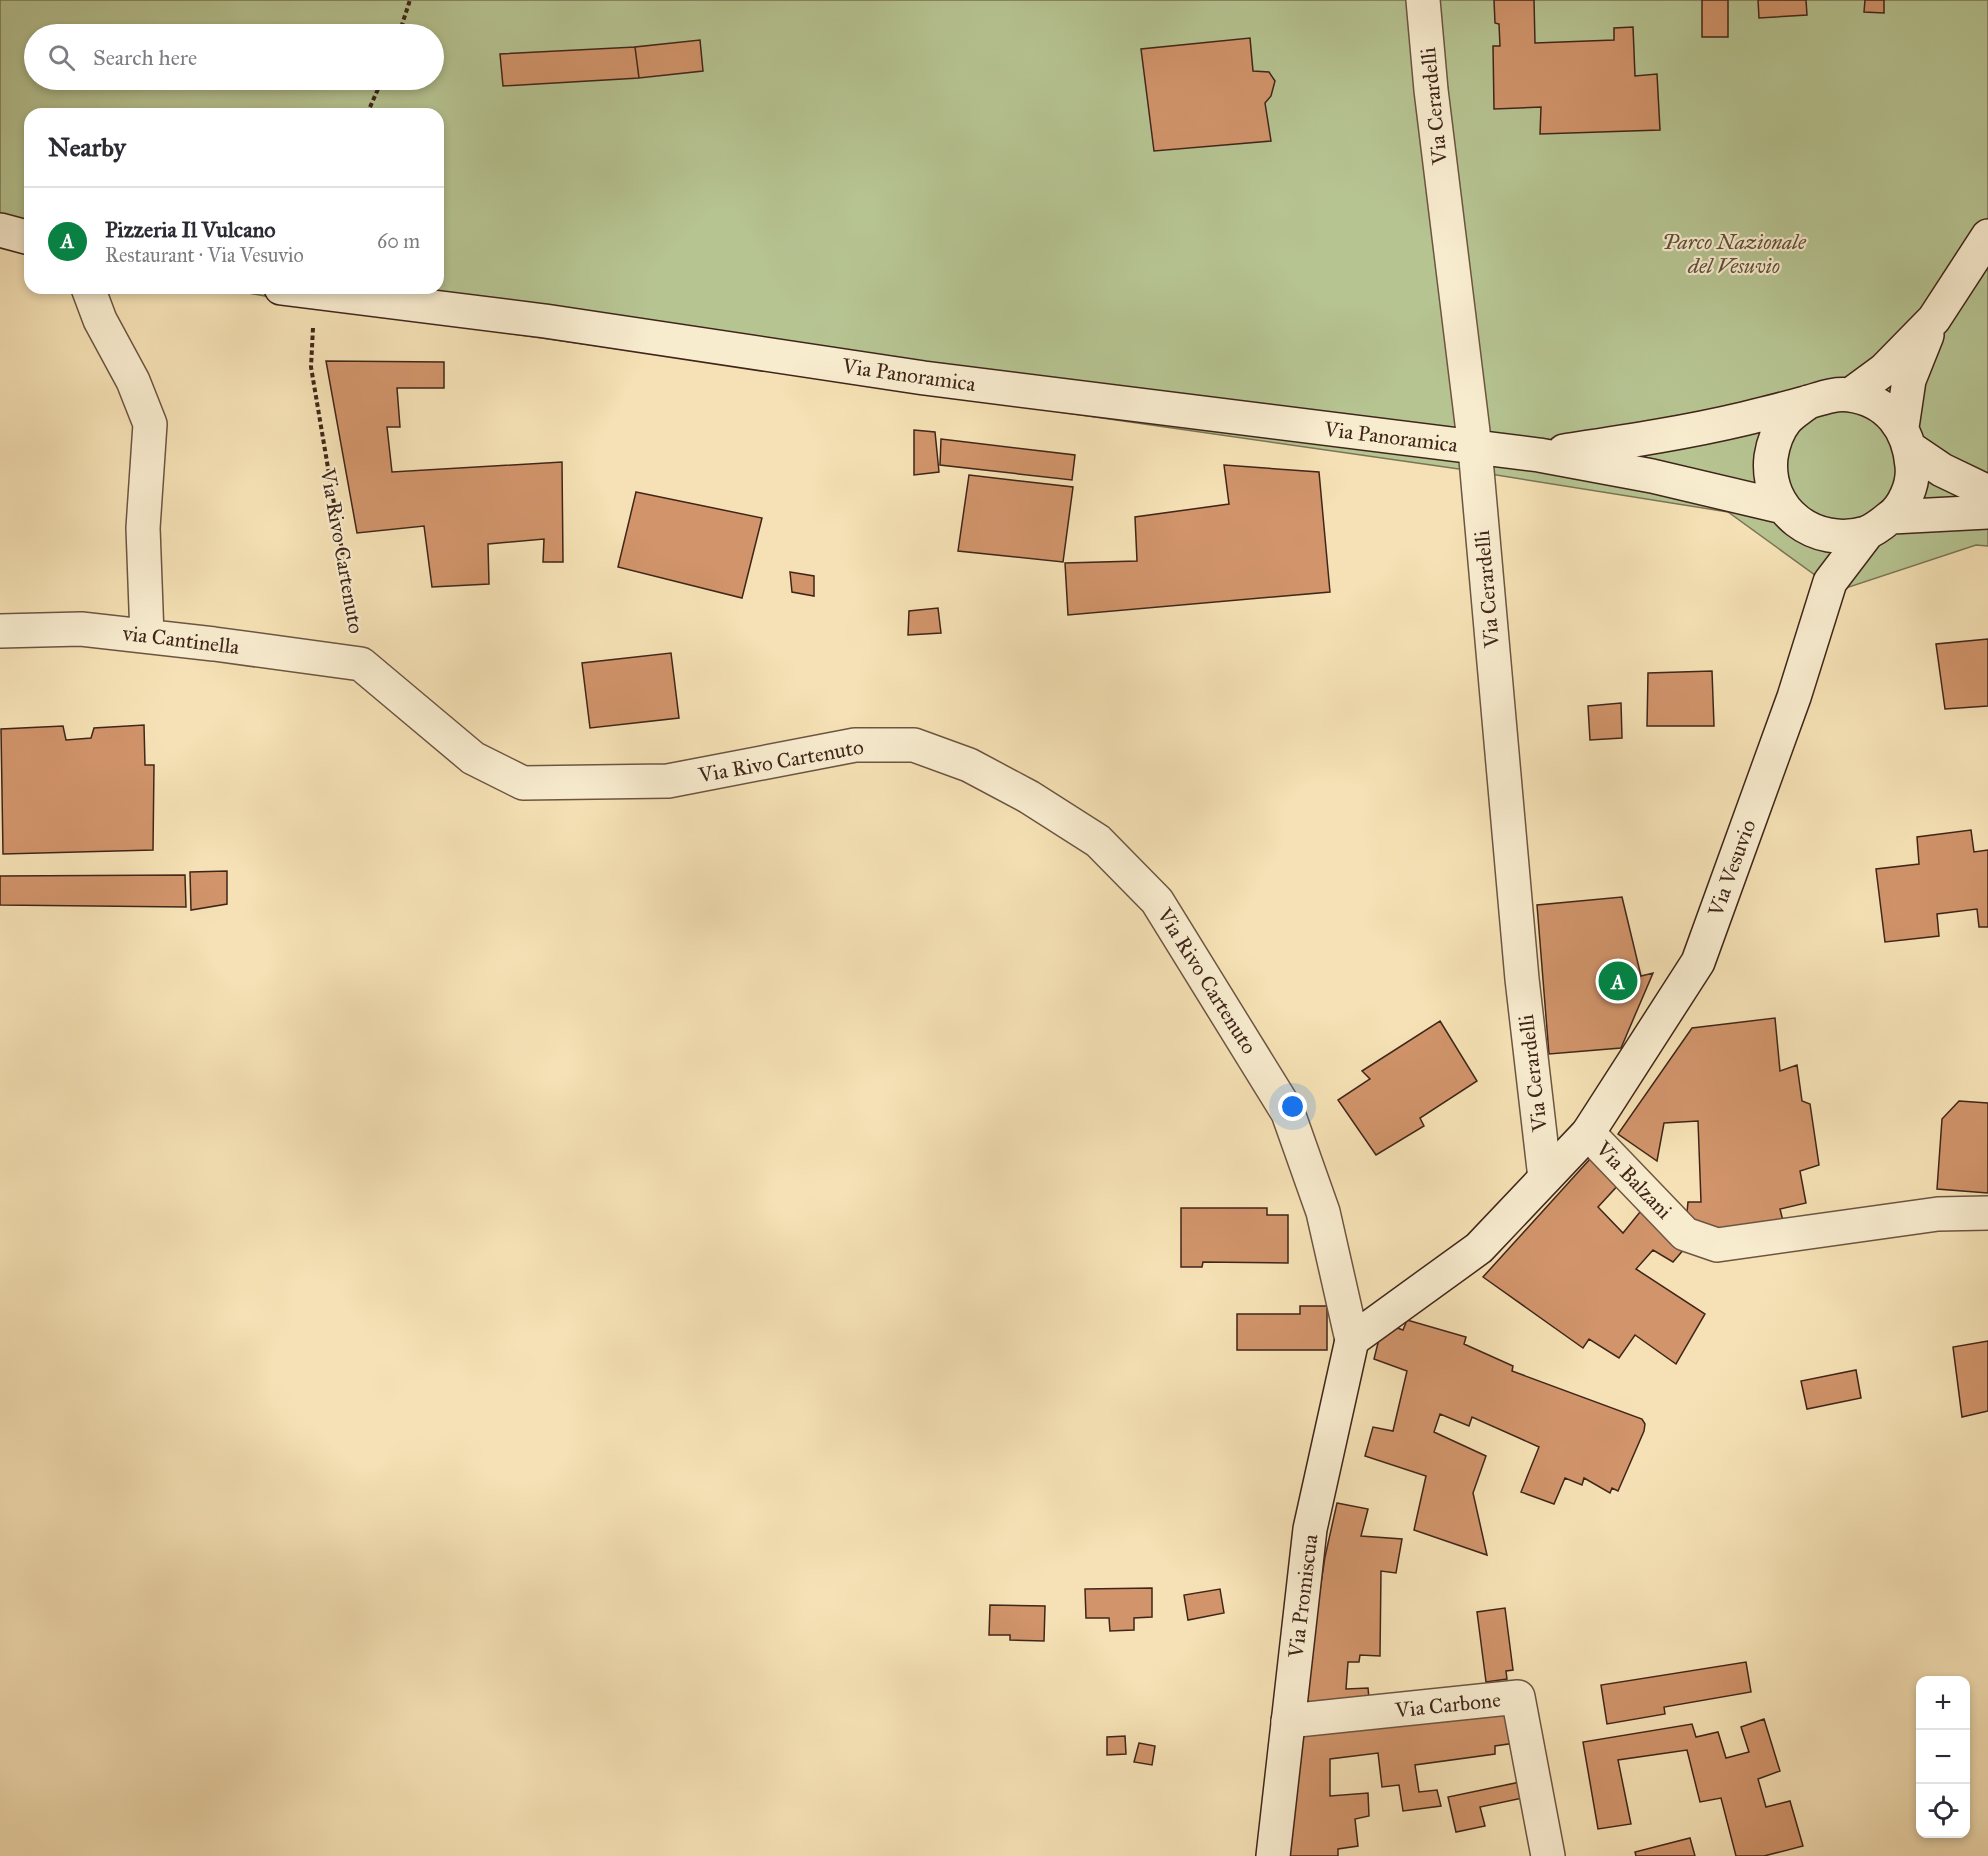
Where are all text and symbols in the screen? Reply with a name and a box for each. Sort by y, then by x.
search box [24,24,444,90]
icon: search [45,41,78,74]
text: Search here [93,44,197,71]
street label: Via Cerardelli [1415,46,1453,167]
text: Nearby [48,131,126,163]
text: Pizzeria Il Vulcano [105,216,276,243]
text: A [61,229,74,253]
text: 60 m [377,229,420,253]
park label: Parco Nazionale del Vesuvio [1662,229,1807,279]
text: Restaurant · Via Vesuvio [105,243,304,267]
street label: Via Panoramica [840,353,977,397]
street label: Via Panoramica [1322,416,1459,458]
street label: Via Rivo Cartenuto [315,465,369,636]
street label: Via Cerardelli [1469,529,1505,650]
street label: via Cantinella [120,620,241,660]
street label: Via Rivo Cartenuto [695,734,866,788]
street label: Via Vesuvio [1702,816,1762,921]
street label: Via Rivo Cartenuto [1151,902,1262,1059]
pin: A [1598,958,1638,1004]
street label: Via Cerardelli [1513,1013,1553,1134]
your location [1278,1092,1307,1121]
street label: Via Balzani [1590,1135,1678,1224]
street label: Via Promiscua [1282,1533,1323,1660]
map controls [1916,1676,1970,1838]
button: + [1916,1676,1970,1730]
street label: Via Carbone [1393,1687,1502,1724]
button: − [1916,1730,1970,1784]
button: locate [1916,1784,1970,1838]

